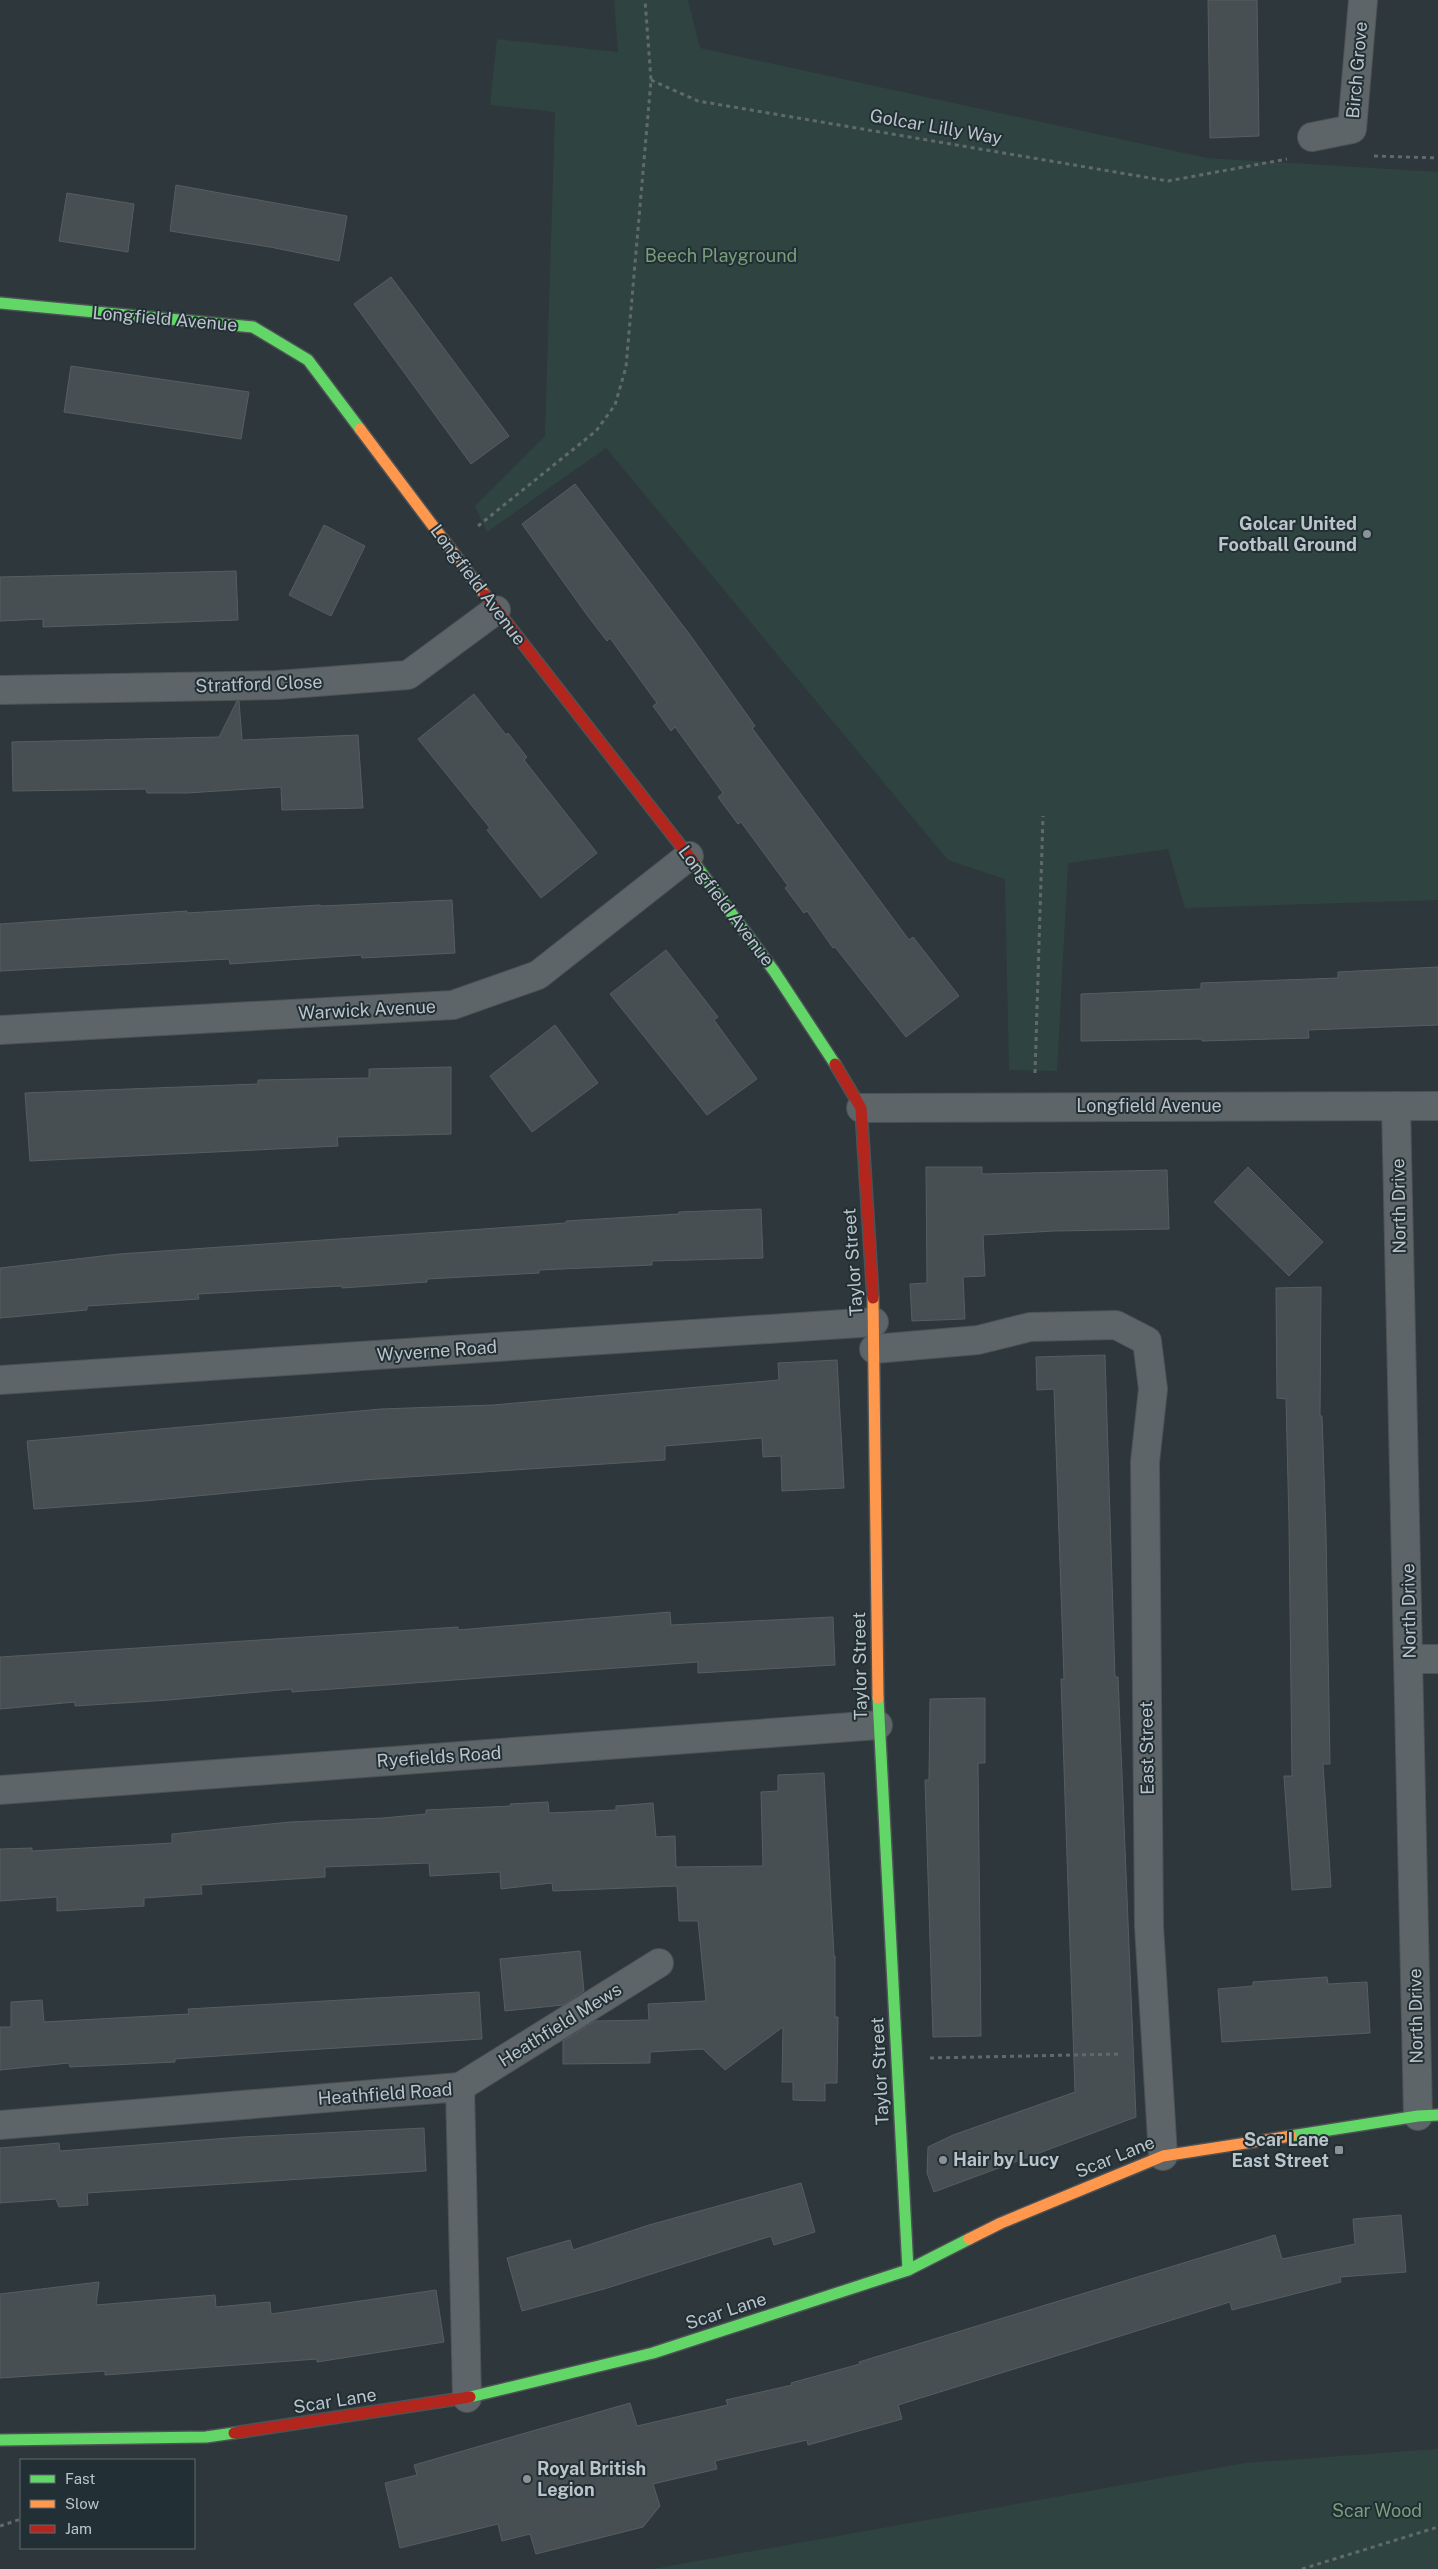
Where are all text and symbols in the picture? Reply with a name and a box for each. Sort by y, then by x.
street label: Birch Grove [1342,21,1371,119]
street label: Golcar Lilly Way [868,105,1004,149]
park label: Beech Playground [645,245,797,266]
street label: Longfield Avenue [92,302,238,335]
place label: Golcar United Football Ground [1218,513,1357,555]
street label: Longfield Avenue [426,520,531,649]
marker: Golcar United Football Ground [1361,528,1373,540]
street label: Stratford Close [195,671,323,696]
street label: Longfield Avenue [674,841,779,970]
street label: Warwick Avenue [297,995,436,1024]
street label: Longfield Avenue [1076,1095,1222,1116]
street label: North Drive [1387,1158,1410,1254]
street label: Taylor Street [838,1207,867,1317]
street label: Wyverne Road [376,1336,498,1365]
street label: North Drive [1397,1563,1420,1659]
street label: Taylor Street [848,1612,871,1720]
street label: East Street [1135,1701,1158,1795]
street label: Ryefields Road [376,1742,502,1771]
street label: North Drive [1404,1968,1427,2064]
street label: Heathfield Mews [494,1978,625,2071]
street label: Taylor Street [866,2017,893,2126]
street label: Heathfield Road [317,2078,453,2109]
place label: Scar Lane East Street [1231,2129,1329,2171]
street label: Scar Lane [1072,2131,1158,2182]
marker: Scar Lane East Street [1333,2144,1345,2156]
place label: Hair by Lucy [953,2149,1059,2170]
marker: Hair by Lucy [937,2154,949,2166]
street label: Scar Lane [683,2288,769,2333]
street label: Scar Lane [292,2384,378,2417]
place label: Royal British Legion [537,2458,646,2500]
legend [20,2459,195,2549]
text: Fast [65,2470,95,2487]
marker: Royal British Legion [521,2473,533,2485]
text: Slow [65,2495,100,2512]
park label: Scar Wood [1332,2500,1422,2521]
text: Jam [65,2520,92,2537]

